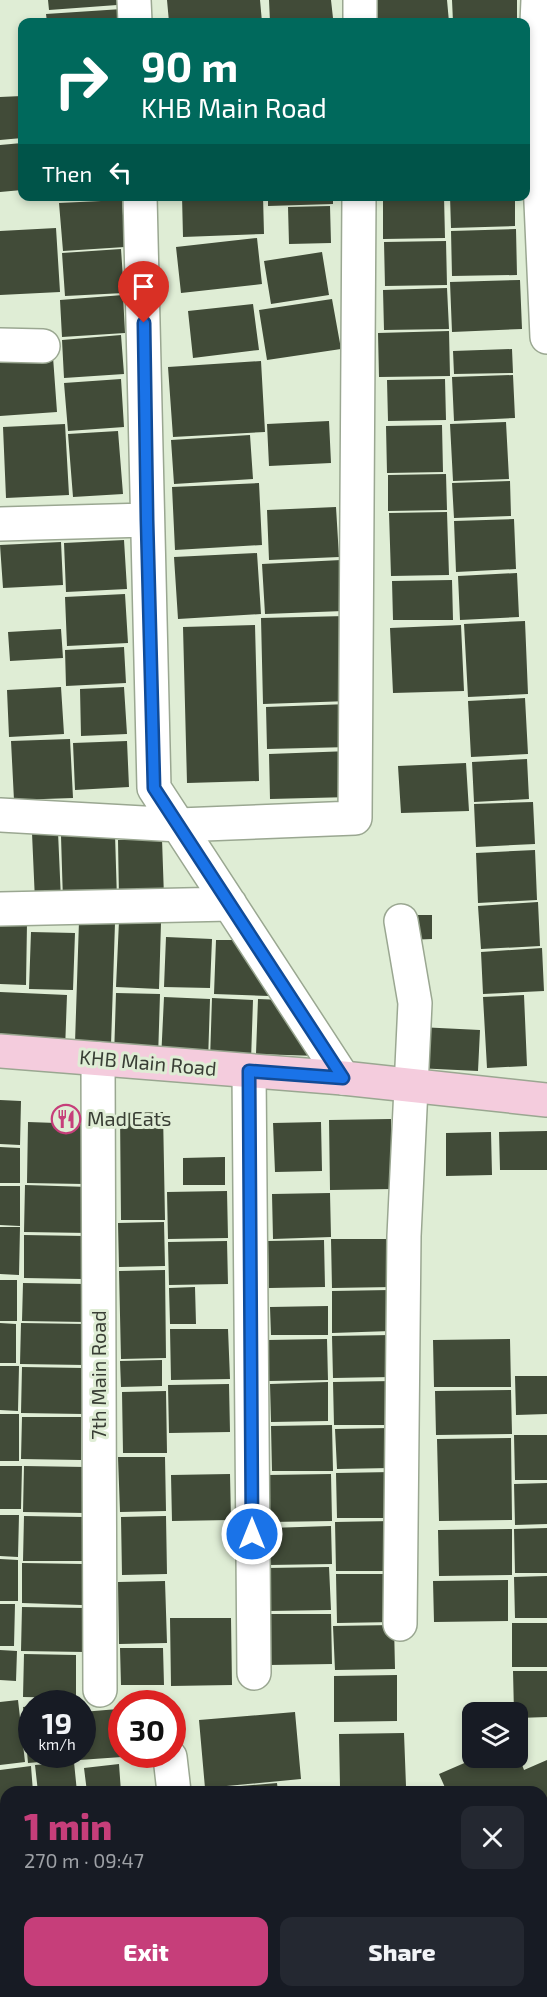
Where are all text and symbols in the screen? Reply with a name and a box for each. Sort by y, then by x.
text: 90 m [141,40,238,90]
icon: right [42,42,120,120]
text: KHB Main Road [141,91,327,123]
icon: left [104,156,137,189]
text: Then [42,160,92,186]
pin [118,261,169,323]
icon: arrive [127,270,160,303]
street label: KHB Main Road [78,1044,218,1080]
restaurant icon: Mad Eats [50,1103,82,1135]
place label: Mad Eats [87,1106,171,1130]
street label: 7th Main Road [86,1310,110,1440]
position arrow [220,1502,284,1566]
speed limit sign: 30 [108,1690,186,1768]
map controls [462,1702,528,1768]
button: layers [462,1702,528,1768]
text: 19 [42,1704,72,1740]
text: km/h [38,1735,76,1753]
text: 1 min [24,1804,112,1847]
button: close [461,1806,524,1869]
text: 270 m · 09:47 [24,1848,144,1872]
button: Exit [24,1917,268,1986]
button: Share [280,1917,524,1986]

